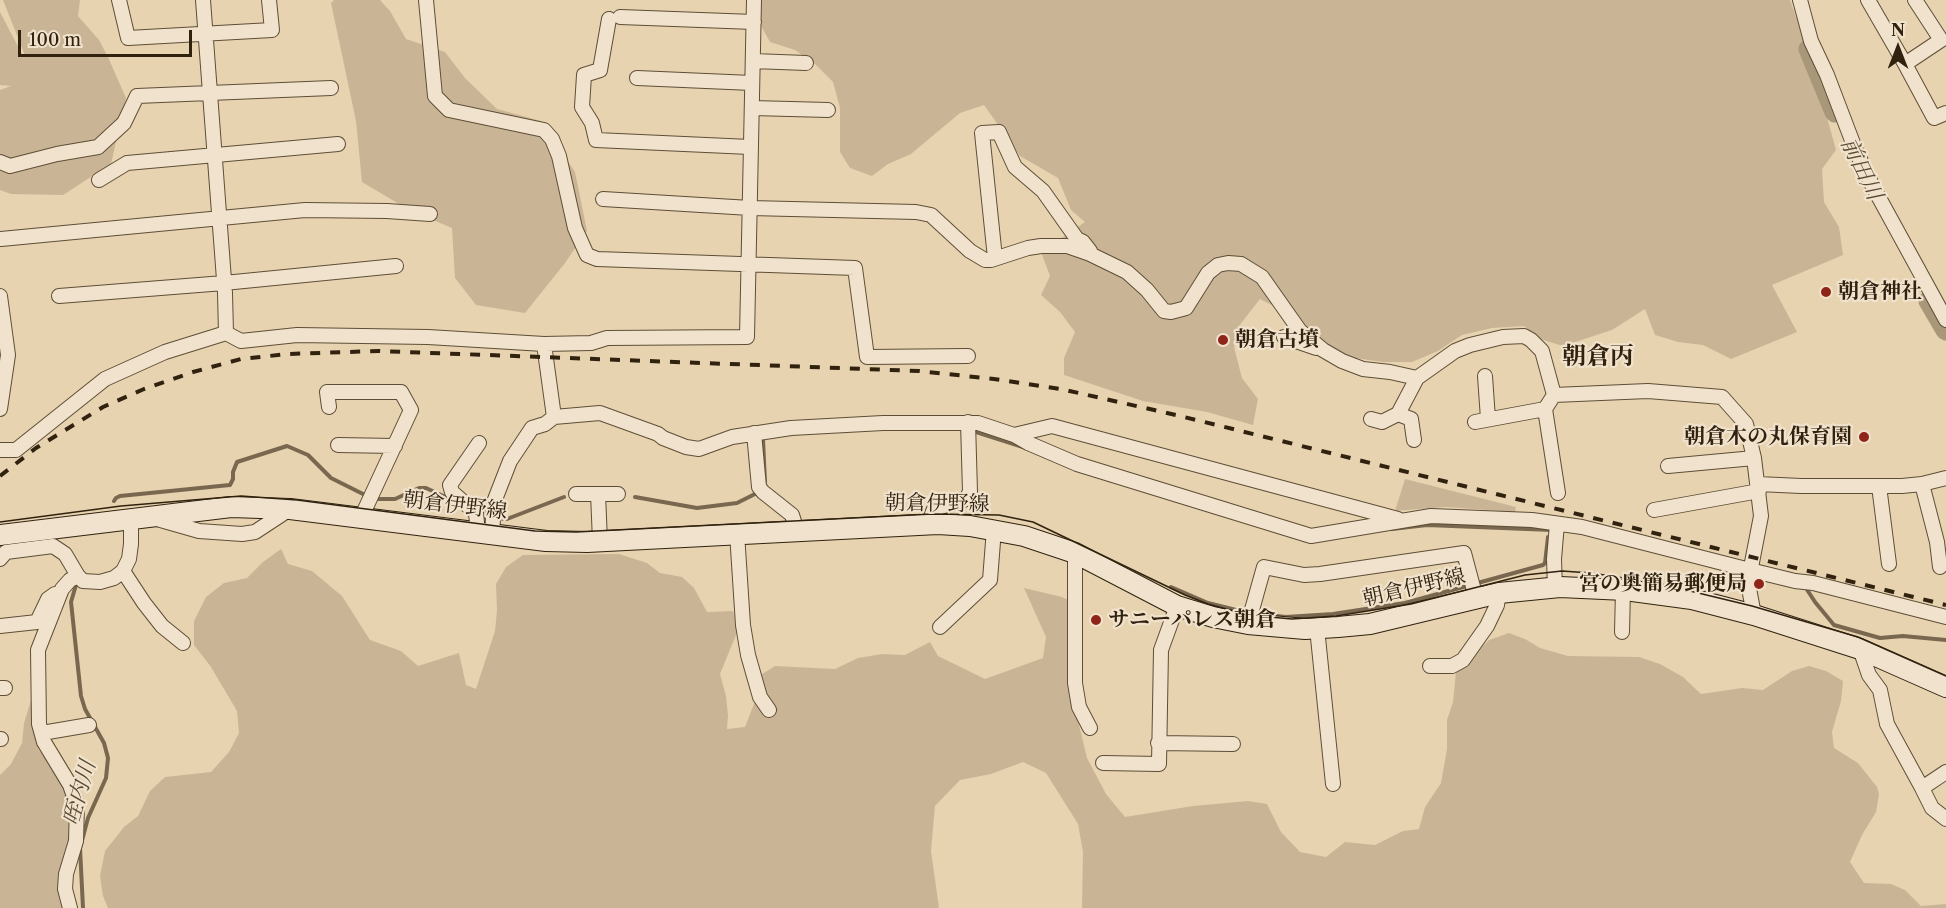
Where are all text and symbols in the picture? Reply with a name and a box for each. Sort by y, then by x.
scale bar [21,18,195,56]
north arrow [1868,18,1928,78]
text: N [1891,20,1905,40]
text: 100 m [29,29,81,51]
water label: 前田川 [1835,134,1887,204]
place label: 朝倉神社 [1838,279,1922,305]
marker: 朝倉神社 [1819,285,1833,299]
place label: 朝倉古墳 [1235,327,1319,353]
marker: 朝倉古墳 [1216,333,1230,347]
district label: 朝倉丙 [1562,343,1634,371]
place label: 朝倉木の丸保育園 [1684,424,1852,450]
marker: 朝倉木の丸保育園 [1857,430,1871,444]
street label: 朝倉伊野線 [401,487,509,525]
street label: 朝倉伊野線 [884,490,990,518]
street label: 朝倉伊野線 [1360,564,1468,612]
place label: 宮の奥簡易郵便局 [1579,571,1747,597]
marker: 宮の奥簡易郵便局 [1752,577,1766,591]
place label: サニーパレス朝倉 [1108,607,1276,633]
marker: サニーパレス朝倉 [1089,613,1103,627]
water label: 咥内川 [58,758,102,828]

